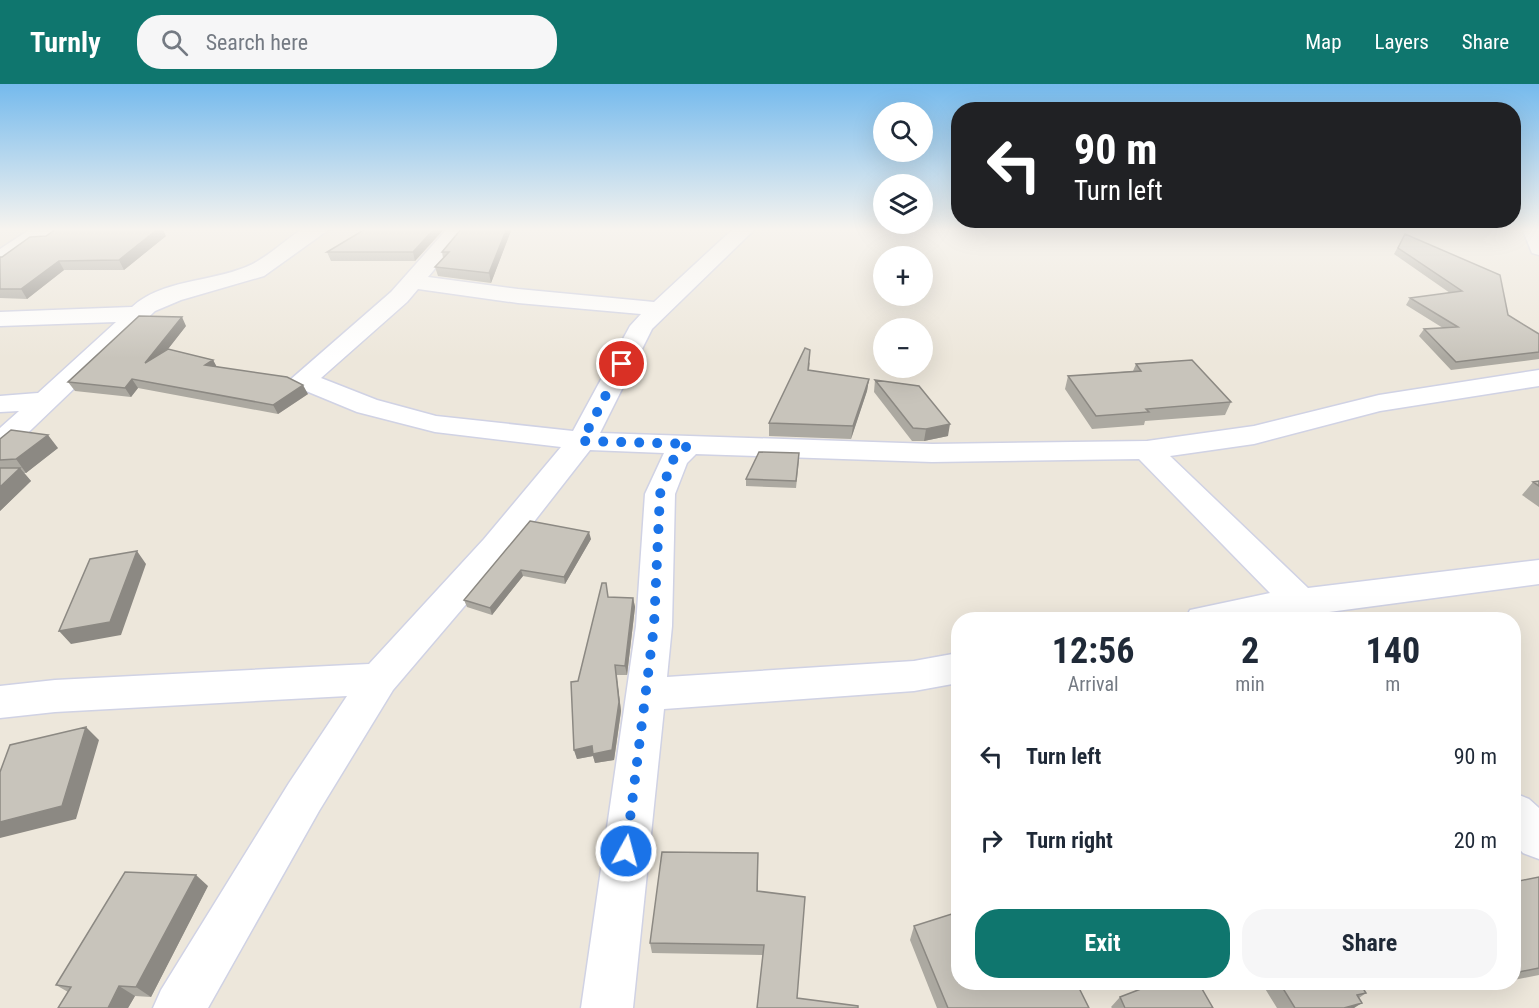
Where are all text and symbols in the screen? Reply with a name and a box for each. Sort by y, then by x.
search box [137,15,557,69]
text: Turnly [30,26,101,59]
icon: search [158,26,191,59]
text: Search here [206,30,308,55]
text: Map [1305,30,1342,54]
text: Layers [1375,30,1429,54]
text: Share [1462,30,1509,54]
map controls [873,102,933,378]
button: search [873,102,933,162]
text: 90 m [1074,125,1157,174]
icon: left [975,126,1053,204]
button: layers [873,174,933,234]
text: Turn left [1074,175,1163,207]
button: + [873,246,933,306]
button: − [873,318,933,378]
pin [596,338,647,389]
icon: arrive [605,347,638,380]
text: 12:56 [1052,630,1134,672]
text: 2 [1241,630,1259,672]
text: 140 [1366,630,1420,672]
text: Arrival [1068,672,1119,696]
text: min [1235,672,1265,696]
text: m [1385,672,1400,696]
icon: left [975,740,1008,773]
text: Turn left [1026,744,1101,769]
text: 90 m [1454,744,1497,769]
position arrow [594,819,658,883]
icon: right [975,824,1008,857]
text: Turn right [1026,828,1113,853]
text: 20 m [1454,828,1497,853]
button: Exit [975,909,1230,978]
button: Share [1242,909,1497,978]

